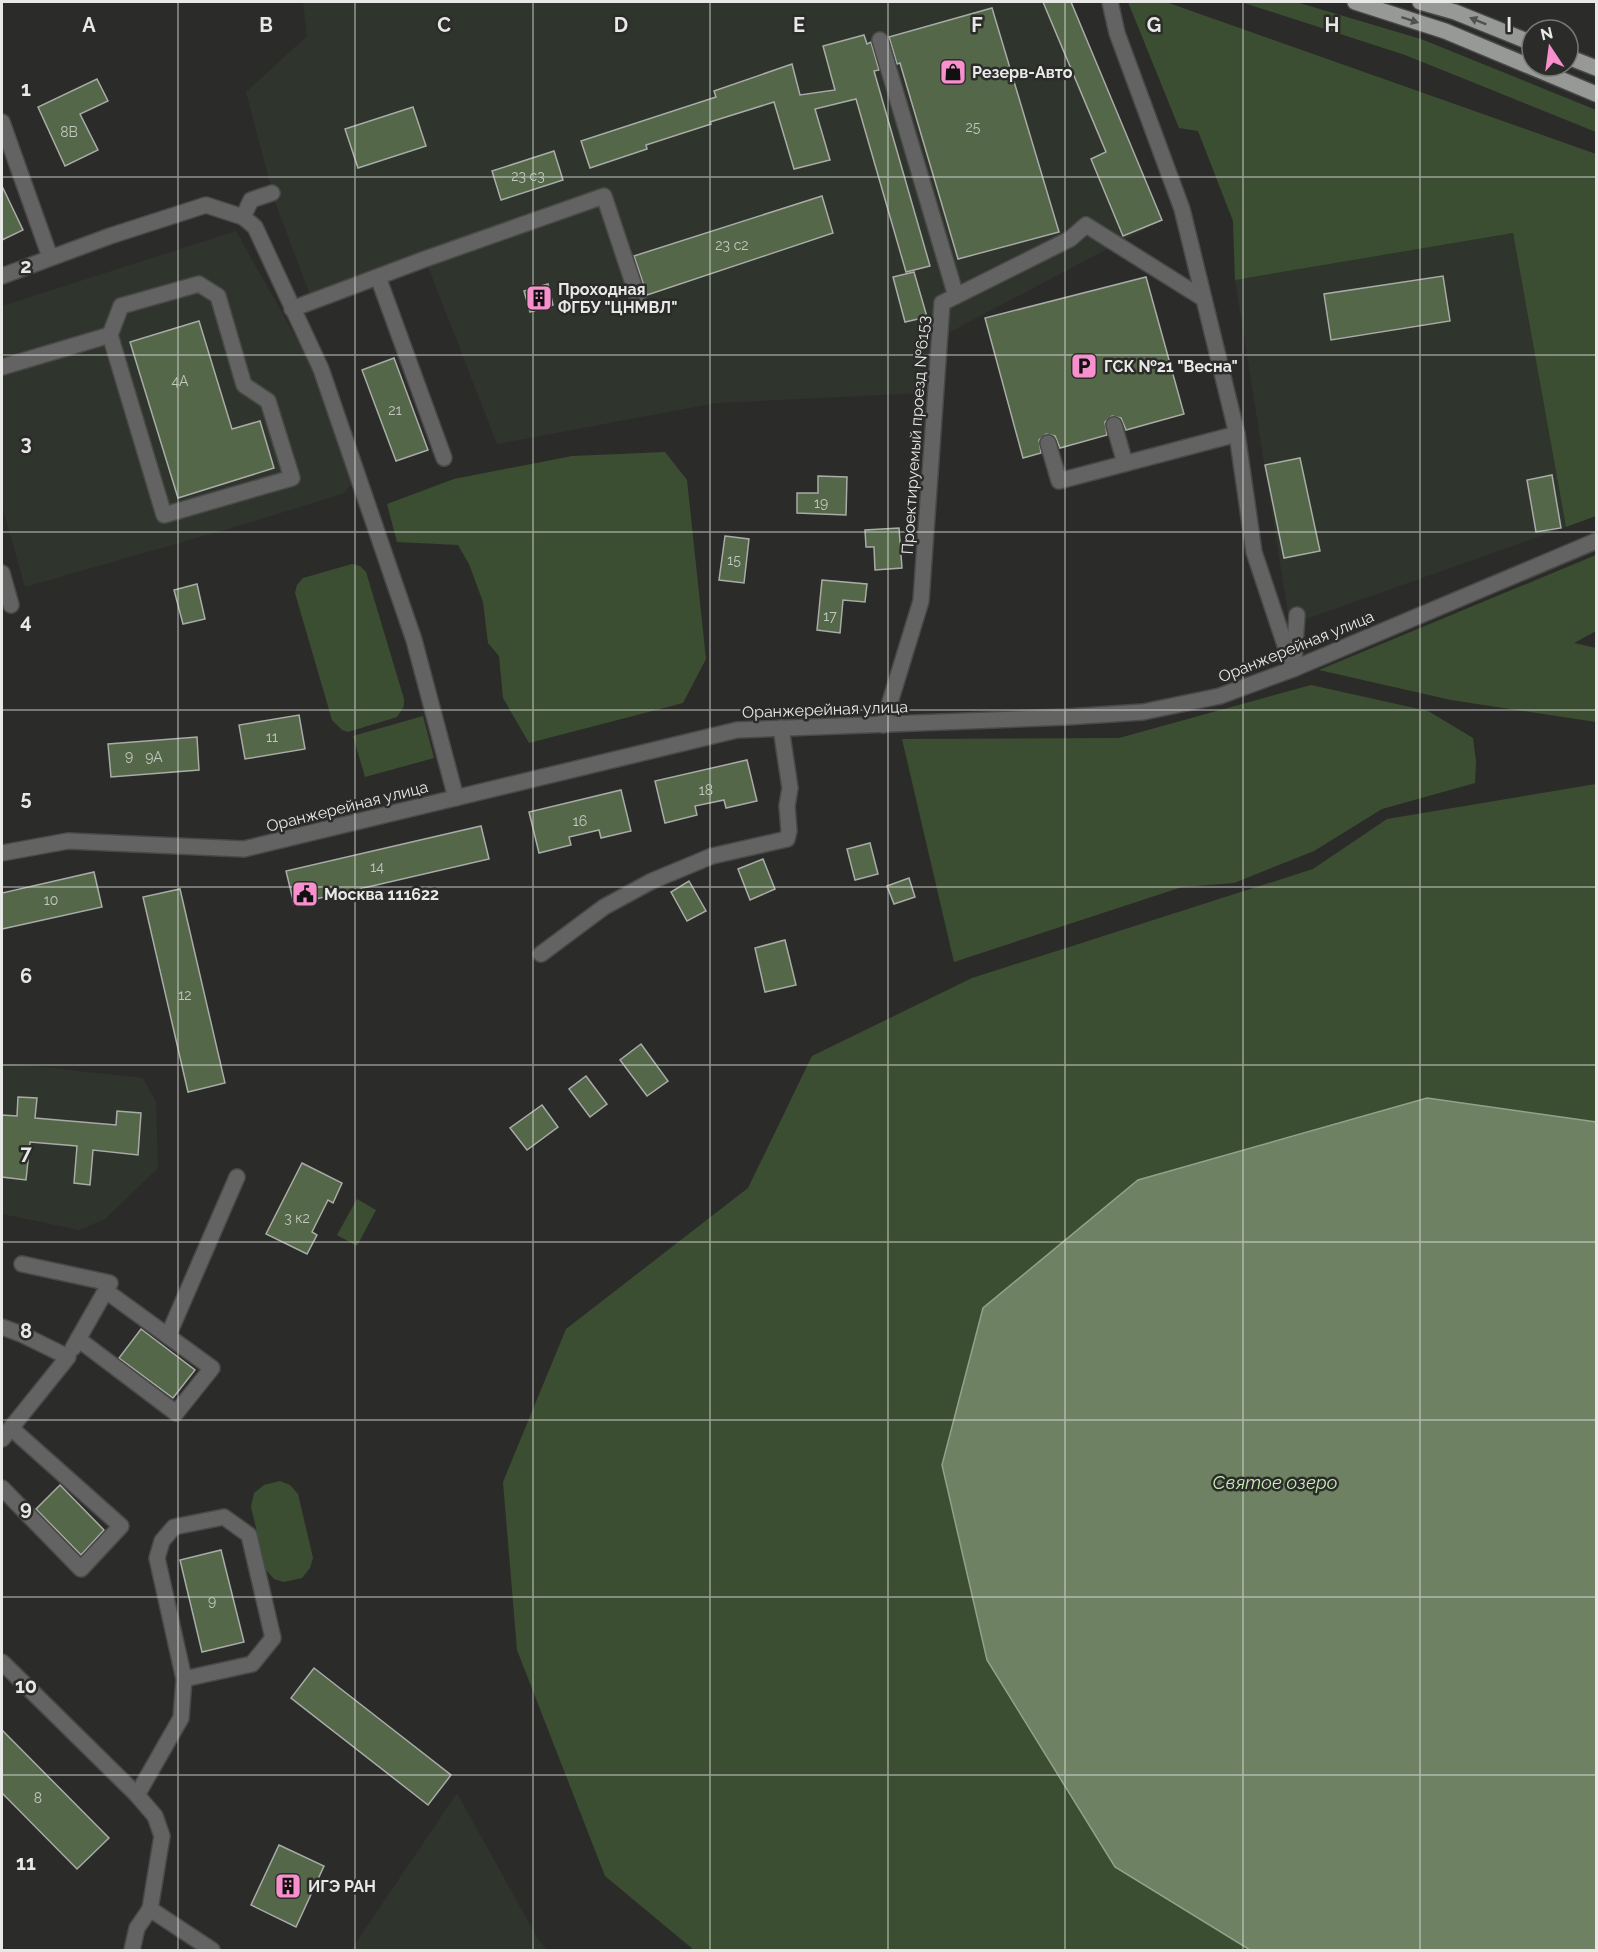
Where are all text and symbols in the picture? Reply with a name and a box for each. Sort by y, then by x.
text: A [82,13,96,37]
text: B [259,13,273,37]
text: C [437,13,451,37]
text: D [614,13,628,37]
text: E [793,13,805,37]
text: F [971,13,983,37]
text: G [1147,13,1161,37]
text: H [1325,13,1339,37]
text: I [1506,13,1512,37]
one-way arrow [1401,15,1419,25]
one-way arrow [1468,16,1486,26]
north arrow [1520,18,1580,78]
text: N [1539,23,1555,45]
shop icon: Резерв-Авто [938,57,968,87]
place label: Резерв-Авто [972,63,1073,82]
text: 1 [21,77,31,101]
house number: 25 [966,119,981,135]
house number: 8В [60,124,78,140]
house number: 23 с3 [511,168,545,184]
house number: 23 с2 [715,237,749,253]
text: 2 [20,254,32,278]
place label: Проходная ФГБУ "ЦНМВЛ" [558,280,677,317]
building icon: Проходная ФГБУ "ЦНМВЛ" [524,283,554,313]
street label: Проектируемый проезд №6153 [898,315,933,555]
parking icon: ГСК №21 "Весна" [1069,351,1099,381]
place label: ГСК №21 "Весна" [1104,357,1238,376]
house number: 4А [171,373,189,389]
house number: 21 [388,402,402,418]
text: 3 [20,431,32,455]
house number: 19 [814,495,828,511]
house number: 15 [727,552,741,568]
street label: Оранжерейная улица [1216,607,1377,686]
house number: 17 [823,608,837,624]
text: 4 [20,609,32,633]
street label: Оранжерейная улица [742,697,908,722]
house number: 11 [266,729,278,745]
house number: 9 [125,748,133,764]
house number: 9А [145,749,163,765]
street label: Оранжерейная улица [264,777,430,836]
house number: 18 [699,782,713,798]
text: 5 [20,786,32,810]
house number: 16 [573,813,587,829]
house number: 14 [370,859,384,875]
public building icon: Москва 111622 [290,879,320,909]
place label: Москва 111622 [324,885,439,904]
house number: 10 [44,892,58,908]
text: 6 [20,964,32,988]
house number: 12 [178,987,192,1003]
text: 7 [20,1141,32,1165]
house number: 3 к2 [284,1210,310,1226]
text: 8 [20,1319,32,1343]
water label: Святое озеро [1213,1472,1338,1493]
text: 9 [20,1496,32,1520]
house number: 9 [208,1593,216,1609]
text: 10 [15,1674,37,1698]
house number: 8 [34,1790,42,1806]
text: 11 [16,1851,36,1875]
building icon: ИГЭ РАН [273,1871,303,1901]
place label: ИГЭ РАН [308,1877,376,1896]

